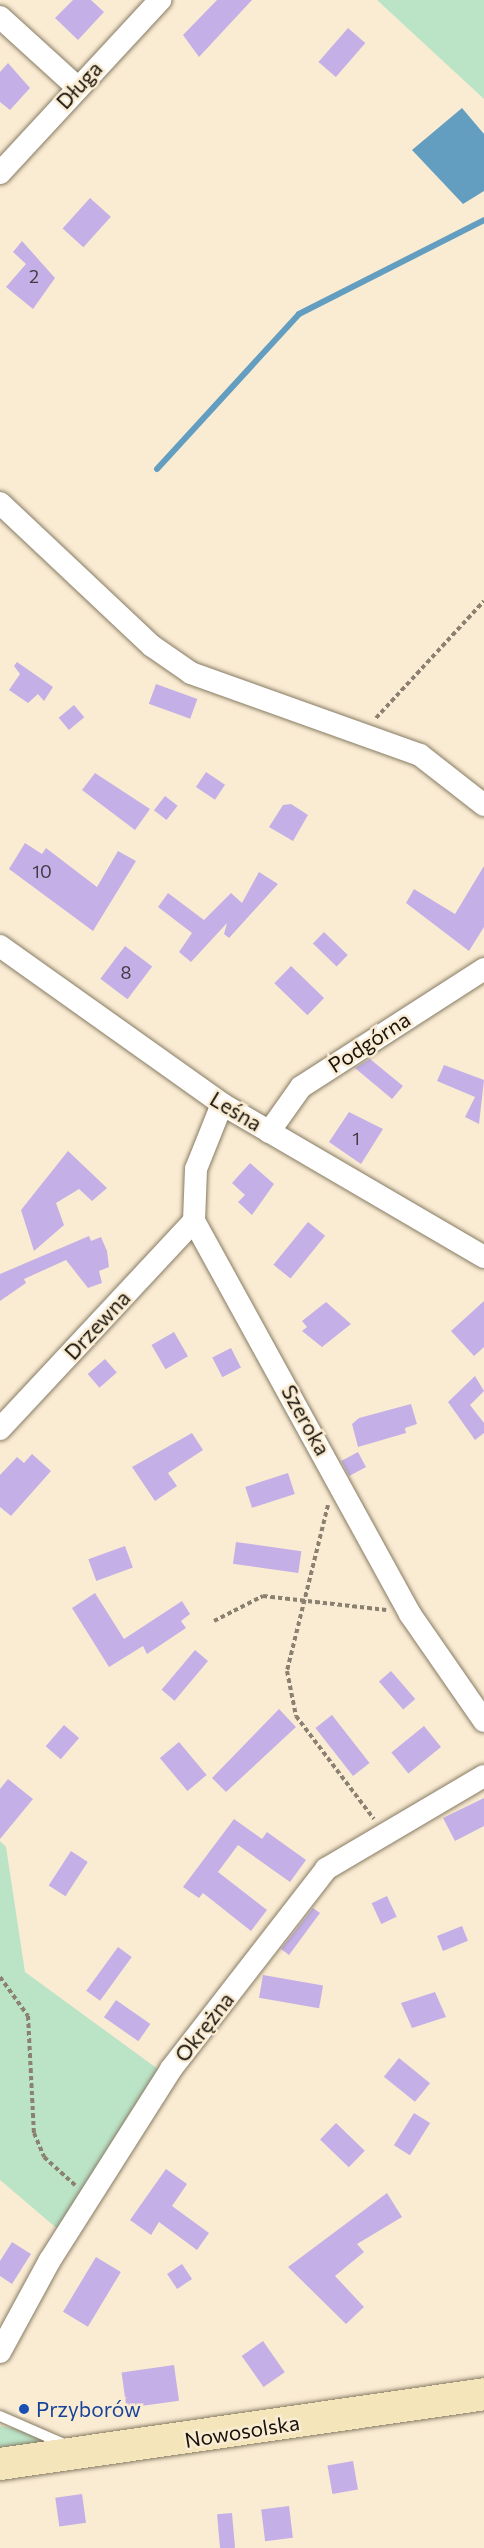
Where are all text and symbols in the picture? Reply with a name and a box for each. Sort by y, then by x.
street label: Długa [51,56,107,114]
house number: 2 [29,265,39,287]
house number: 10 [32,860,52,882]
house number: 8 [121,961,131,983]
street label: Podgórna [323,1006,415,1078]
street label: Leśna [206,1086,266,1136]
house number: 1 [352,1127,360,1149]
street label: Drzewna [59,1285,135,1365]
street label: Szeroka [276,1380,336,1460]
street label: Okrężna [169,1987,239,2067]
place label: Przyborów [36,2396,141,2422]
marker: Przyborów [17,2402,31,2416]
street label: Nowosolska [183,2409,301,2453]

